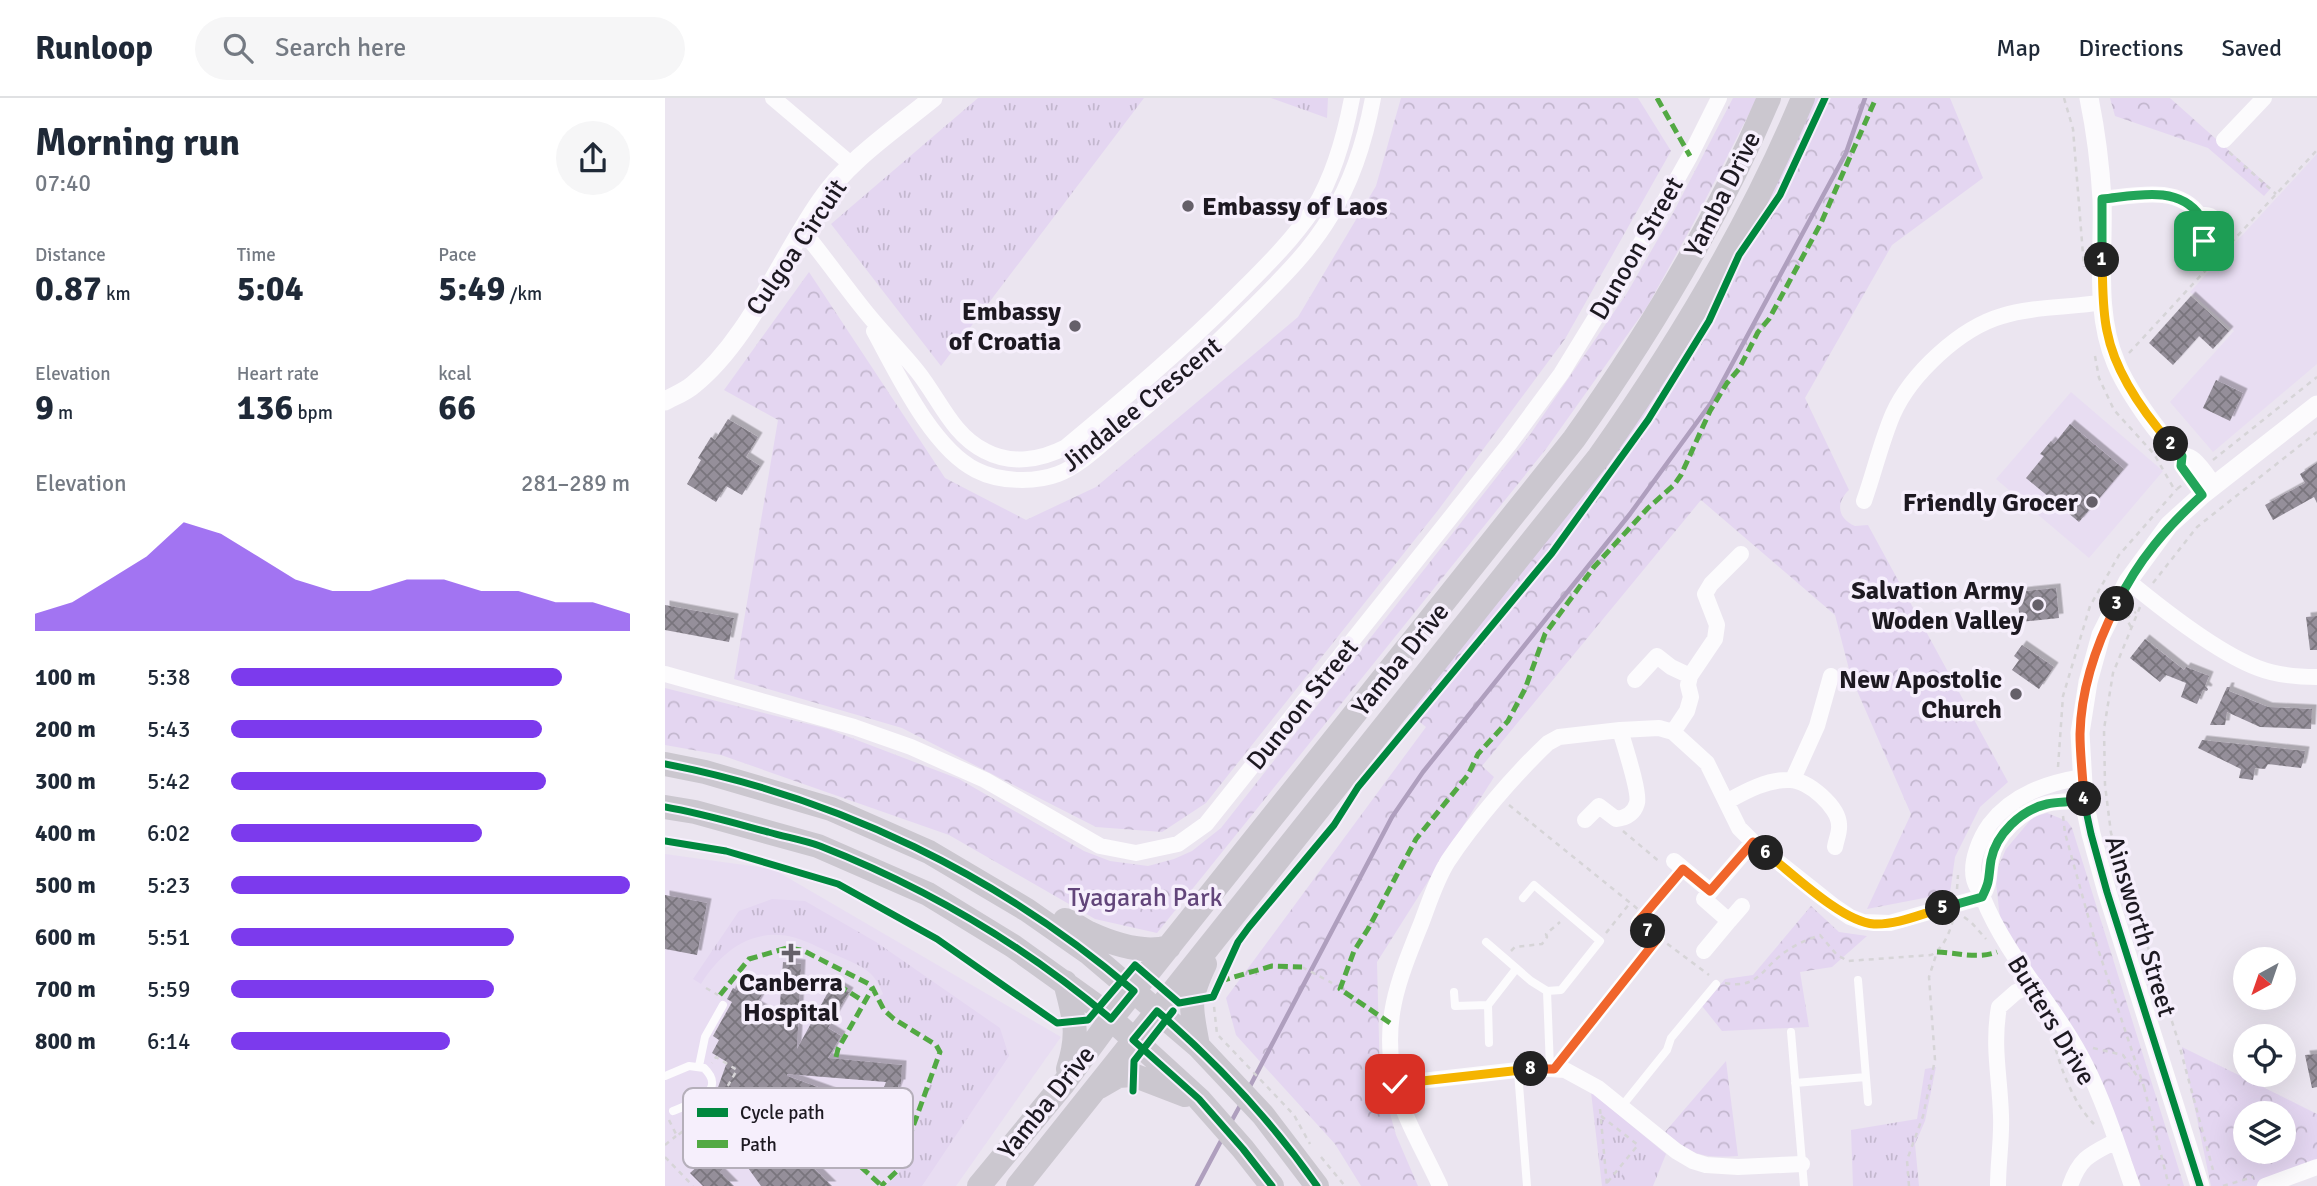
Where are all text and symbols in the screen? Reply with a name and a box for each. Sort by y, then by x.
search box [195,17,685,80]
text: Runloop [35,28,153,69]
icon: search [219,29,257,67]
text: Search here [275,32,406,64]
text: Map [1996,33,2041,63]
text: Directions [2079,33,2184,63]
text: Saved [2222,33,2282,63]
text: Morning run [35,119,240,166]
button: share [556,121,630,195]
street label: Yamba Drive [1678,126,1768,263]
text: 07:40 [35,169,91,198]
street label: Dunoon Street [1583,171,1691,326]
street label: Culgoa Circuit [739,173,854,322]
place label: Embassy of Laos [1202,191,1387,223]
marker: Embassy of Laos [1180,198,1196,214]
pin [2174,211,2234,271]
icon: arrive [2185,222,2223,260]
pin: 1 [2085,242,2119,278]
text: Distance [35,243,106,267]
text: Time [237,243,276,267]
text: Pace [438,243,477,267]
text: 1 [2096,247,2107,271]
text: 0.87 [35,267,102,310]
text: 5:04 [237,267,304,310]
text: 5:49 [438,267,505,310]
text: km [102,282,131,306]
text: /km [505,282,542,306]
place label: Embassy of Croatia [949,296,1061,358]
marker: Embassy of Croatia [1067,318,1083,334]
street label: Jindalee Crescent [1055,330,1228,479]
text: Elevation [35,362,111,386]
text: Heart rate [237,362,319,386]
text: kcal [438,362,472,386]
text: 9 [35,386,54,429]
text: 136 [237,386,293,429]
text: 66 [438,386,476,429]
text: m [54,401,73,425]
text: bpm [293,401,333,425]
pin: 2 [2153,426,2189,462]
text: 2 [2165,431,2176,455]
text: Elevation [35,469,127,498]
text: 281–289 m [521,469,630,498]
place label: Friendly Grocer [1903,487,2079,519]
marker: Friendly Grocer [2084,494,2100,510]
place label: Salvation Army Woden Valley [1851,575,2024,637]
pin: 3 [2099,587,2135,622]
text: 3 [2111,591,2122,615]
street label: Yamba Drive [1345,596,1456,723]
marker: Salvation Army Woden Valley [2030,597,2046,613]
street label: Dunoon Street [1240,632,1366,777]
text: 100 m [35,663,96,692]
text: 5:38 [147,663,190,692]
place label: New Apostolic Church [1839,664,2002,726]
marker: New Apostolic Church [2008,686,2024,702]
text: 200 m [35,715,96,744]
text: 5:43 [147,715,190,744]
text: 300 m [35,767,96,796]
text: 5:42 [147,767,190,796]
pin: 4 [2067,782,2101,816]
text: 4 [2078,786,2089,810]
text: 400 m [35,819,96,848]
text: 6:02 [147,819,190,848]
street label: Ainsworth Street [2097,832,2183,1021]
pin: 6 [1749,836,1783,870]
text: 6 [1760,840,1771,864]
text: 500 m [35,871,96,900]
text: 5:23 [147,871,190,900]
park label: Tyagarah Park [1067,882,1223,914]
pin: 5 [1925,890,1961,926]
text: 5 [1937,895,1948,919]
pin: 7 [1630,914,1665,948]
text: 7 [1642,918,1653,942]
text: 600 m [35,923,96,952]
text: 5:51 [147,923,190,952]
marker: Canberra Hospital [781,943,801,963]
north arrow [2233,947,2296,1010]
map controls [2233,947,2296,1164]
street label: Butters Drive [2000,950,2102,1091]
place label: Canberra Hospital [739,967,843,1029]
text: 700 m [35,975,96,1004]
text: 5:59 [147,975,190,1004]
button: locate [2233,1024,2296,1087]
text: 800 m [35,1027,96,1056]
text: 6:14 [147,1027,190,1056]
street label: Yamba Drive [991,1039,1102,1166]
pin: 8 [1513,1052,1549,1086]
pin [1365,1054,1425,1114]
text: 8 [1525,1056,1536,1080]
icon: check [1376,1065,1414,1103]
legend [683,1088,913,1168]
text: Cycle path [740,1101,825,1125]
button: layers [2233,1101,2296,1164]
text: Path [740,1133,777,1157]

